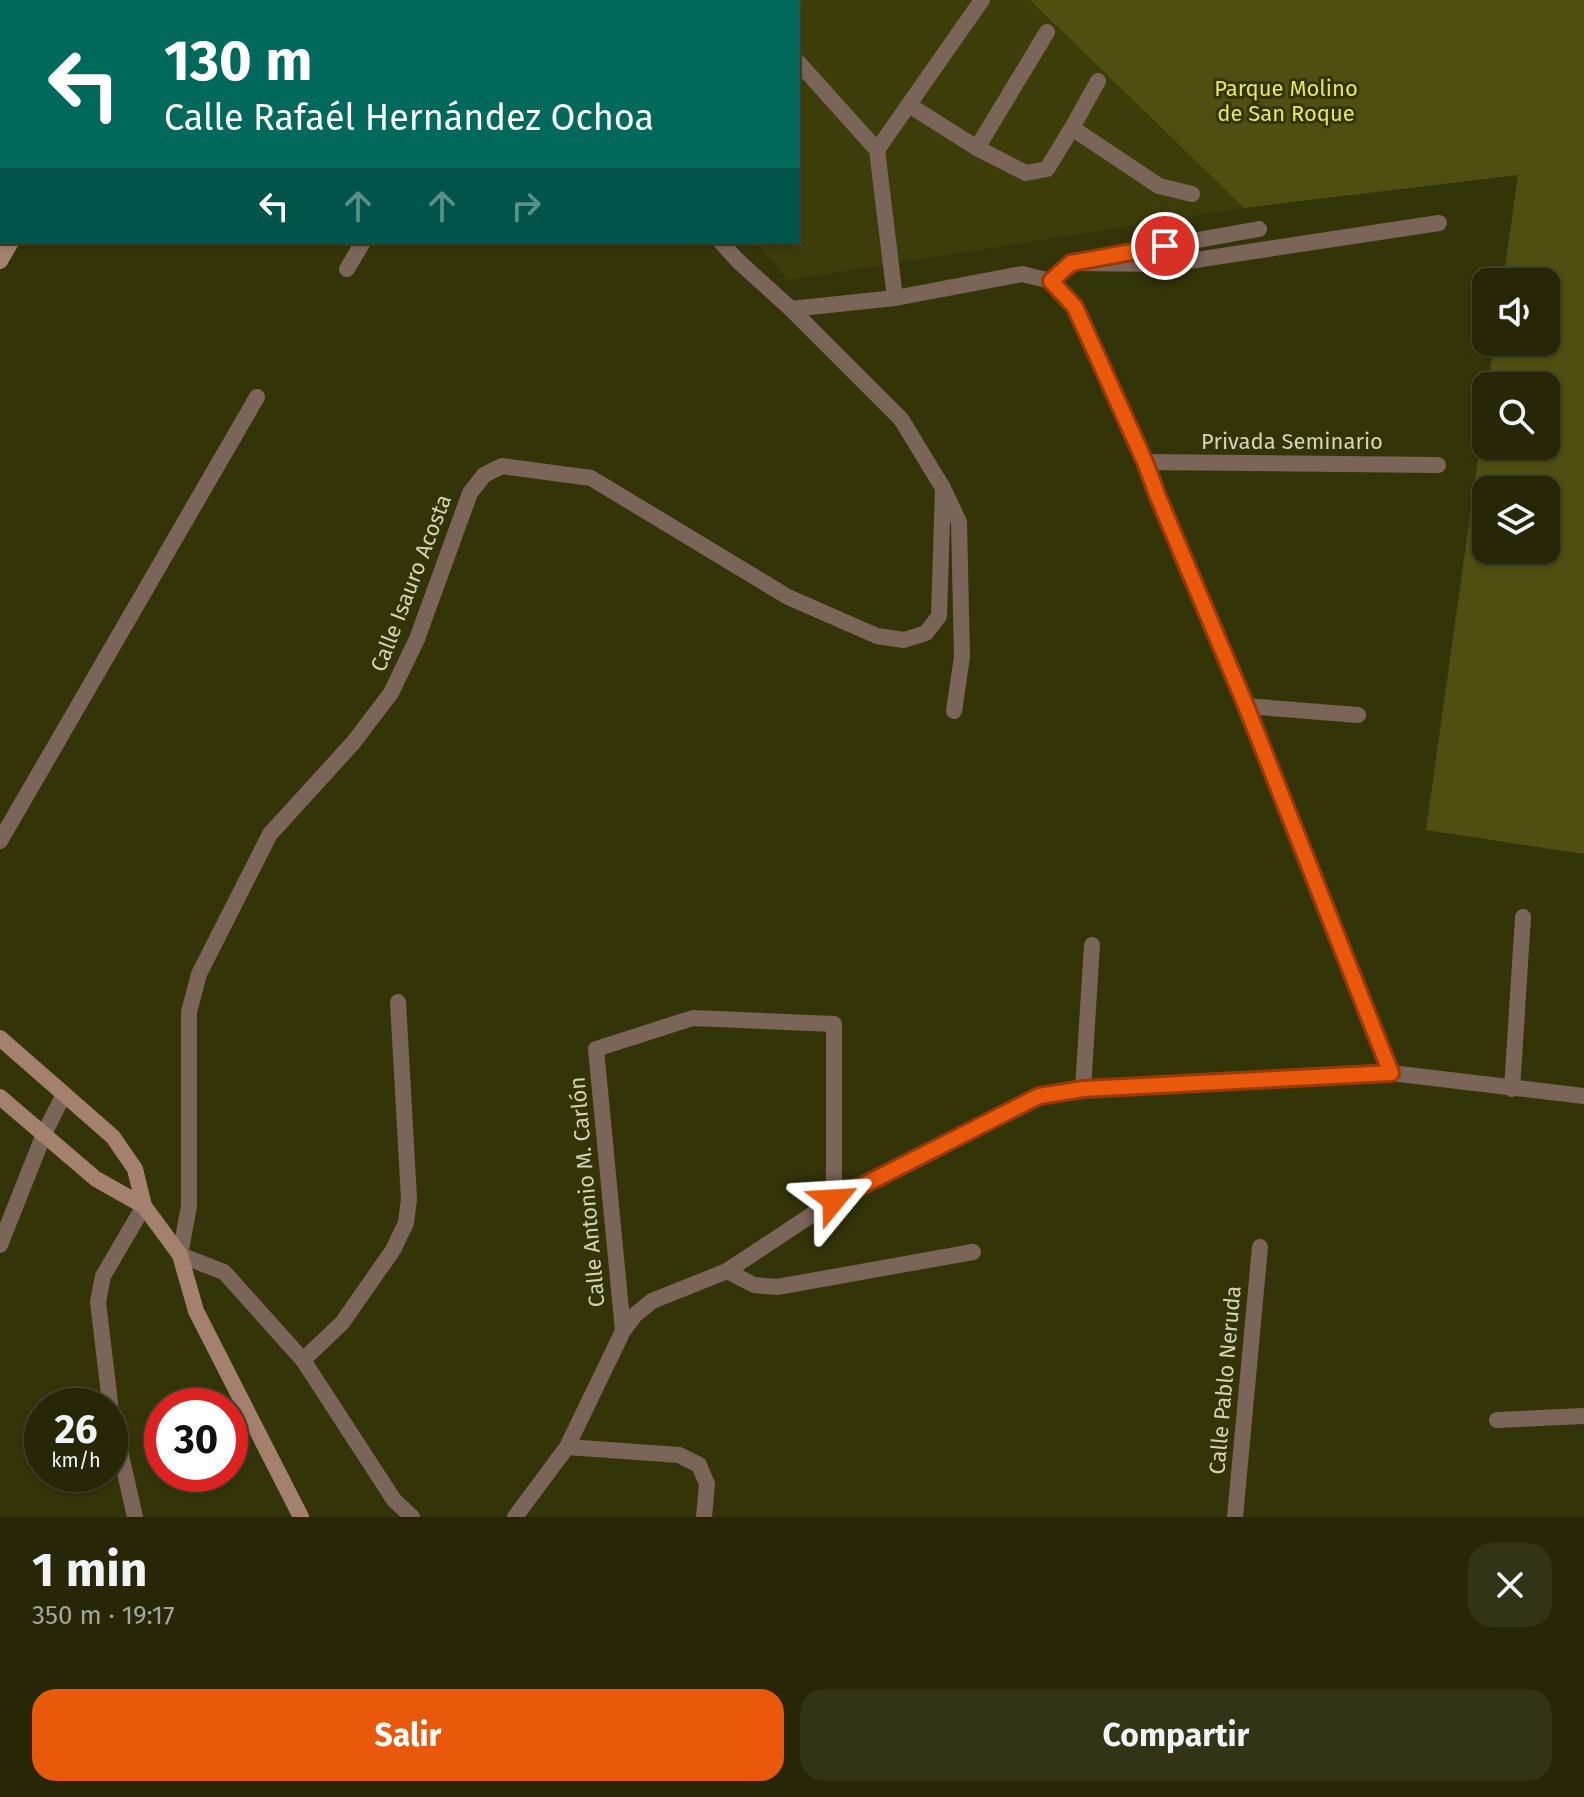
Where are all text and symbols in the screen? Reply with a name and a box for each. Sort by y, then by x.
text: 130 m [164,28,312,95]
icon: left [32,32,136,136]
park label: Parque Molino de San Roque [1214,75,1358,127]
text: Calle Rafaél Hernández Ochoa [164,96,654,140]
icon: left [252,184,296,228]
icon: ahead [336,184,380,228]
icon: ahead [420,184,464,228]
icon: right [504,184,548,228]
pin [1131,212,1199,280]
icon: arrive [1143,224,1187,268]
map controls [1472,268,1560,564]
button: sound [1472,268,1560,356]
button: search [1472,372,1560,460]
street label: Privada Seminario [1201,428,1383,455]
button: layers [1472,476,1560,564]
street label: Calle Isauro Acosta [365,490,457,676]
street label: Calle Antonio M. Carlón [563,1076,611,1308]
position arrow [792,1158,876,1242]
street label: Calle Pablo Neruda [1203,1284,1247,1476]
speed limit sign: 30 [144,1388,248,1492]
text: 26 [54,1406,98,1454]
text: km/h [51,1448,101,1472]
text: 1 min [32,1541,147,1599]
button: close [1468,1543,1552,1627]
text: 350 m · 19:17 [32,1600,175,1631]
button: Salir [32,1689,784,1781]
button: Compartir [800,1689,1552,1781]

